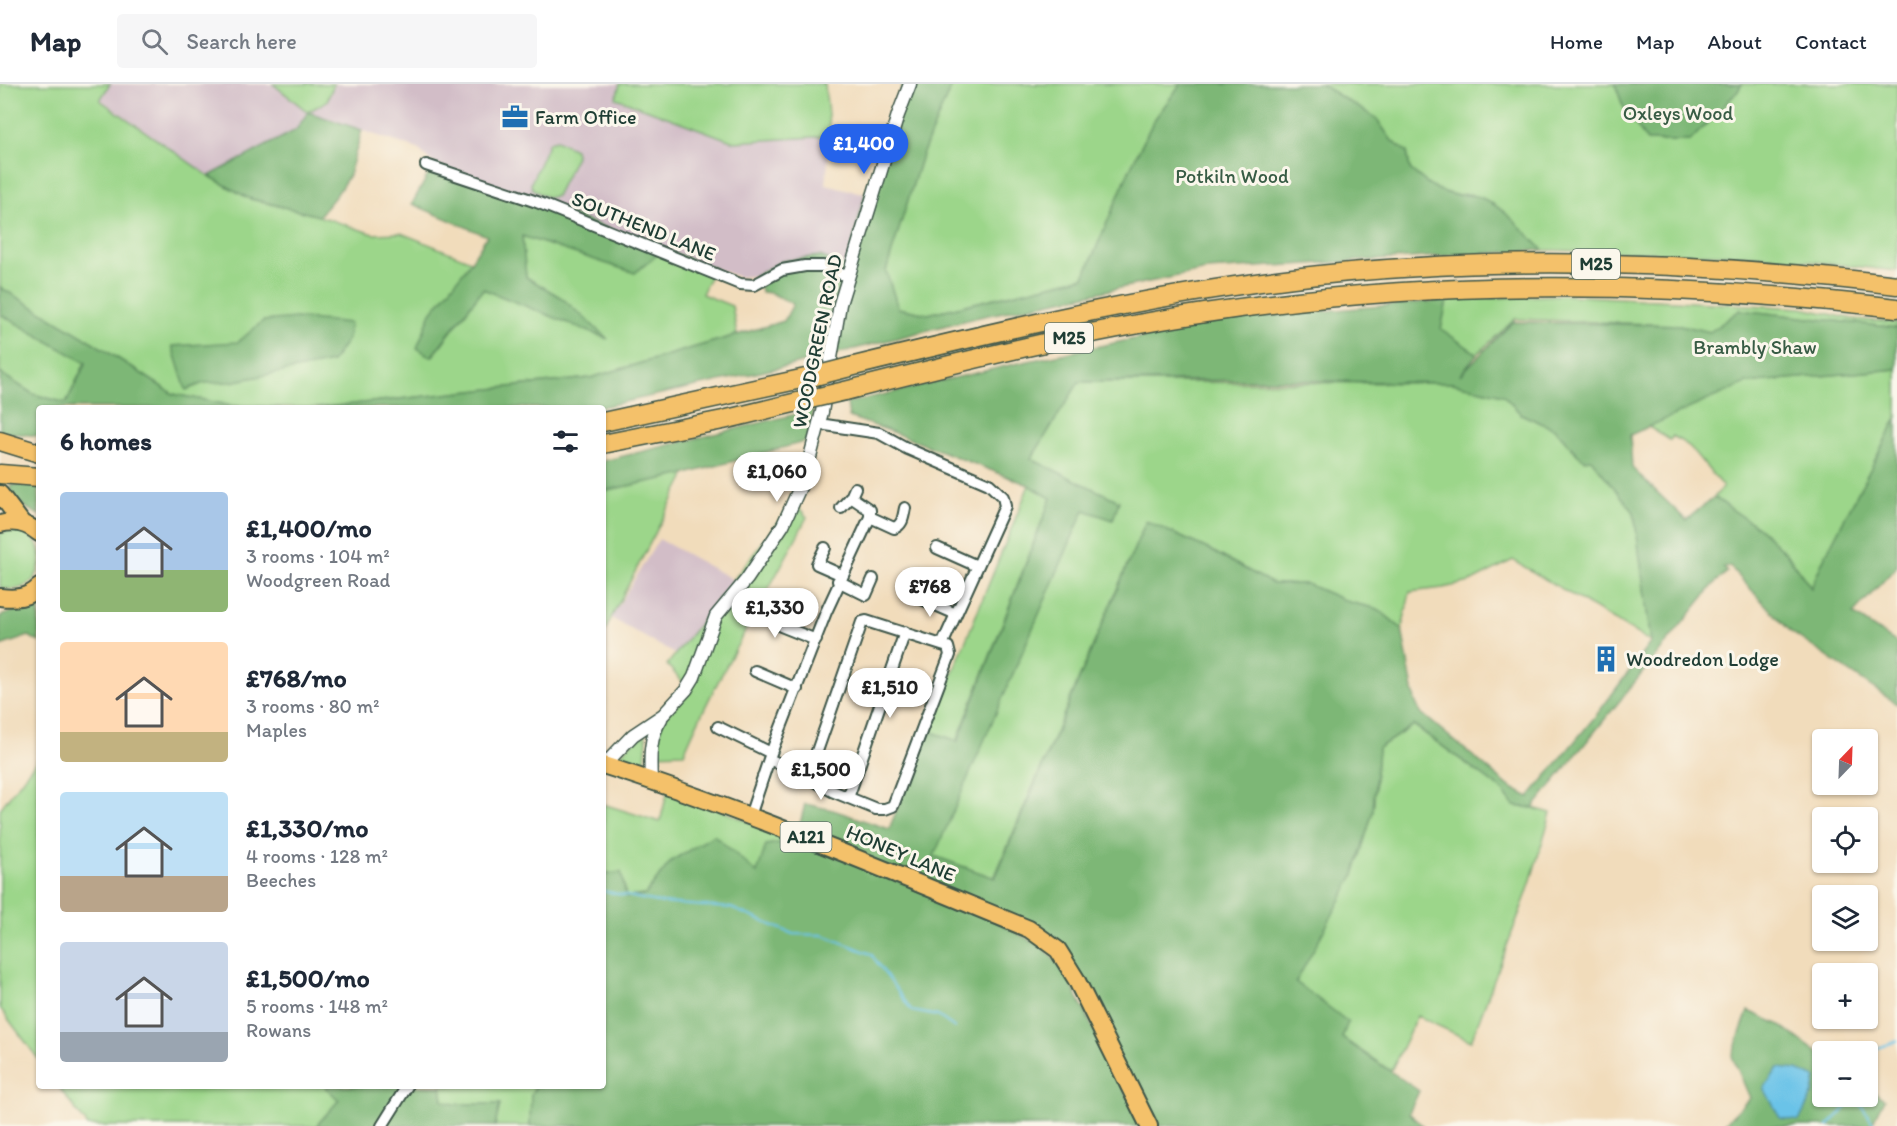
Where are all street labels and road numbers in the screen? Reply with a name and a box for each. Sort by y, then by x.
street label: SOUTHEND LANE [568,186,720,266]
road number: M25 [1572,249,1620,279]
street label: WOODGREEN ROAD [787,252,847,430]
road number: M25 [1045,323,1093,353]
street label: HONEY LANE [843,819,959,887]
road number: A121 [780,822,832,852]

